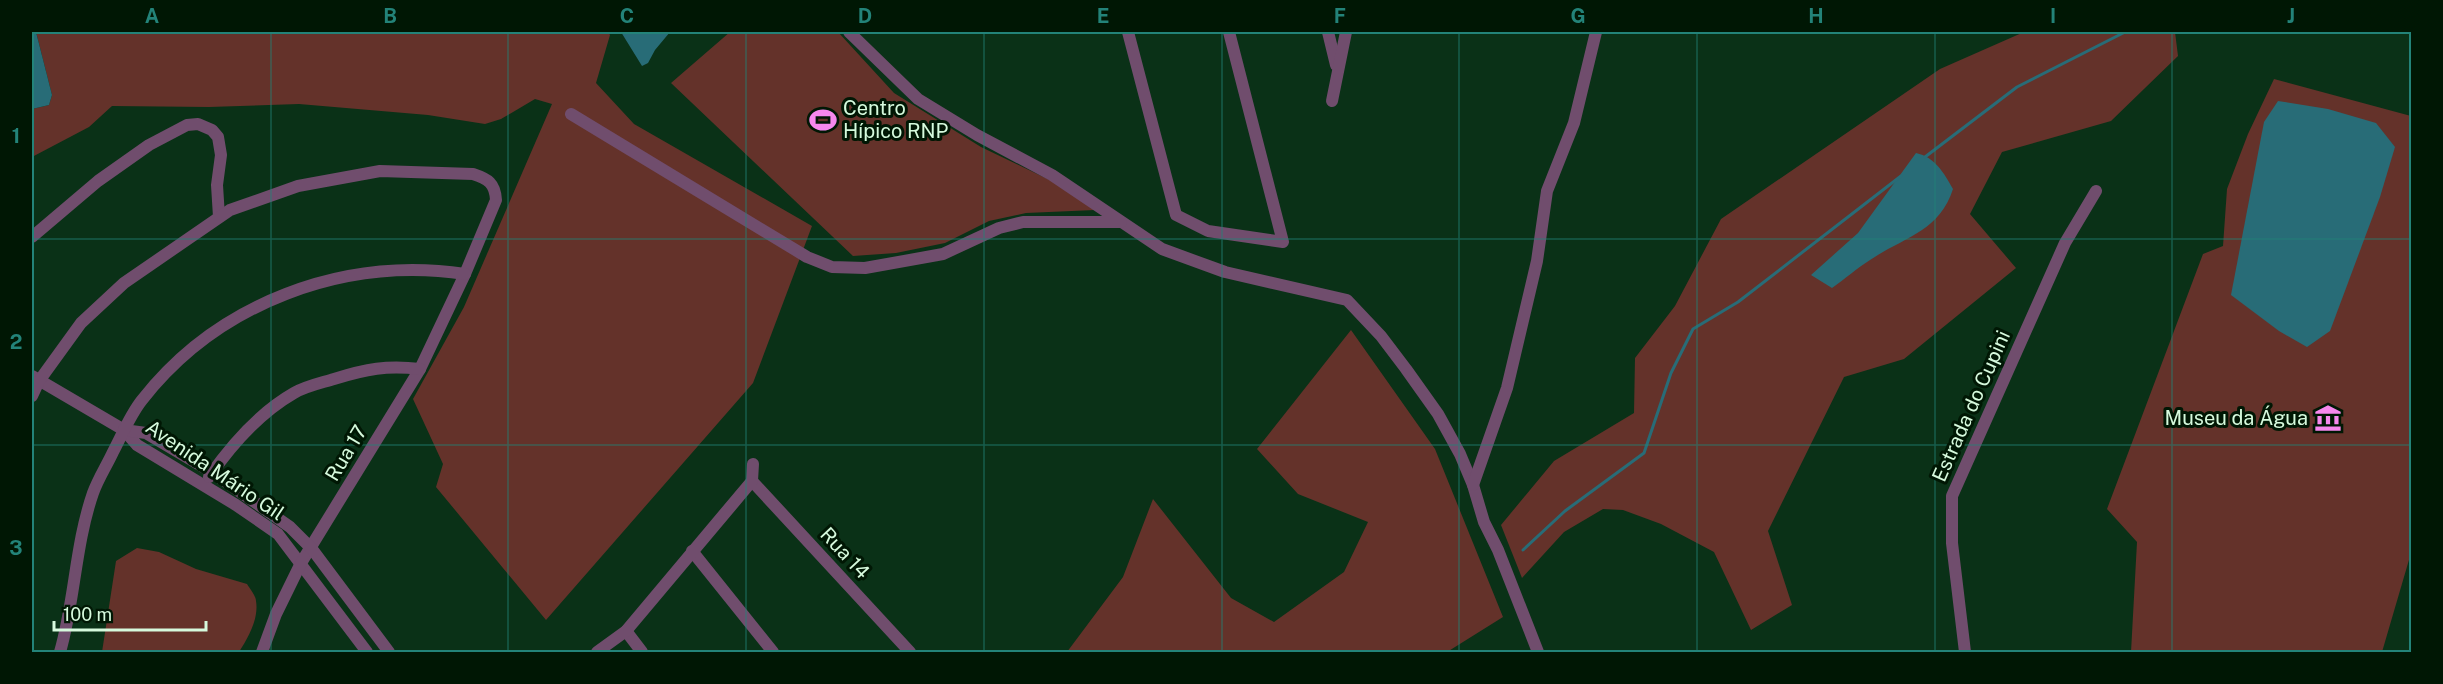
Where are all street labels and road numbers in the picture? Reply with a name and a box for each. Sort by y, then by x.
street label: Estrada do Cupini [1927,327,2015,485]
street label: Avenida Mário Gil [141,415,289,525]
street label: Rua 17 [320,421,372,485]
street label: Rua 14 [815,522,875,584]

